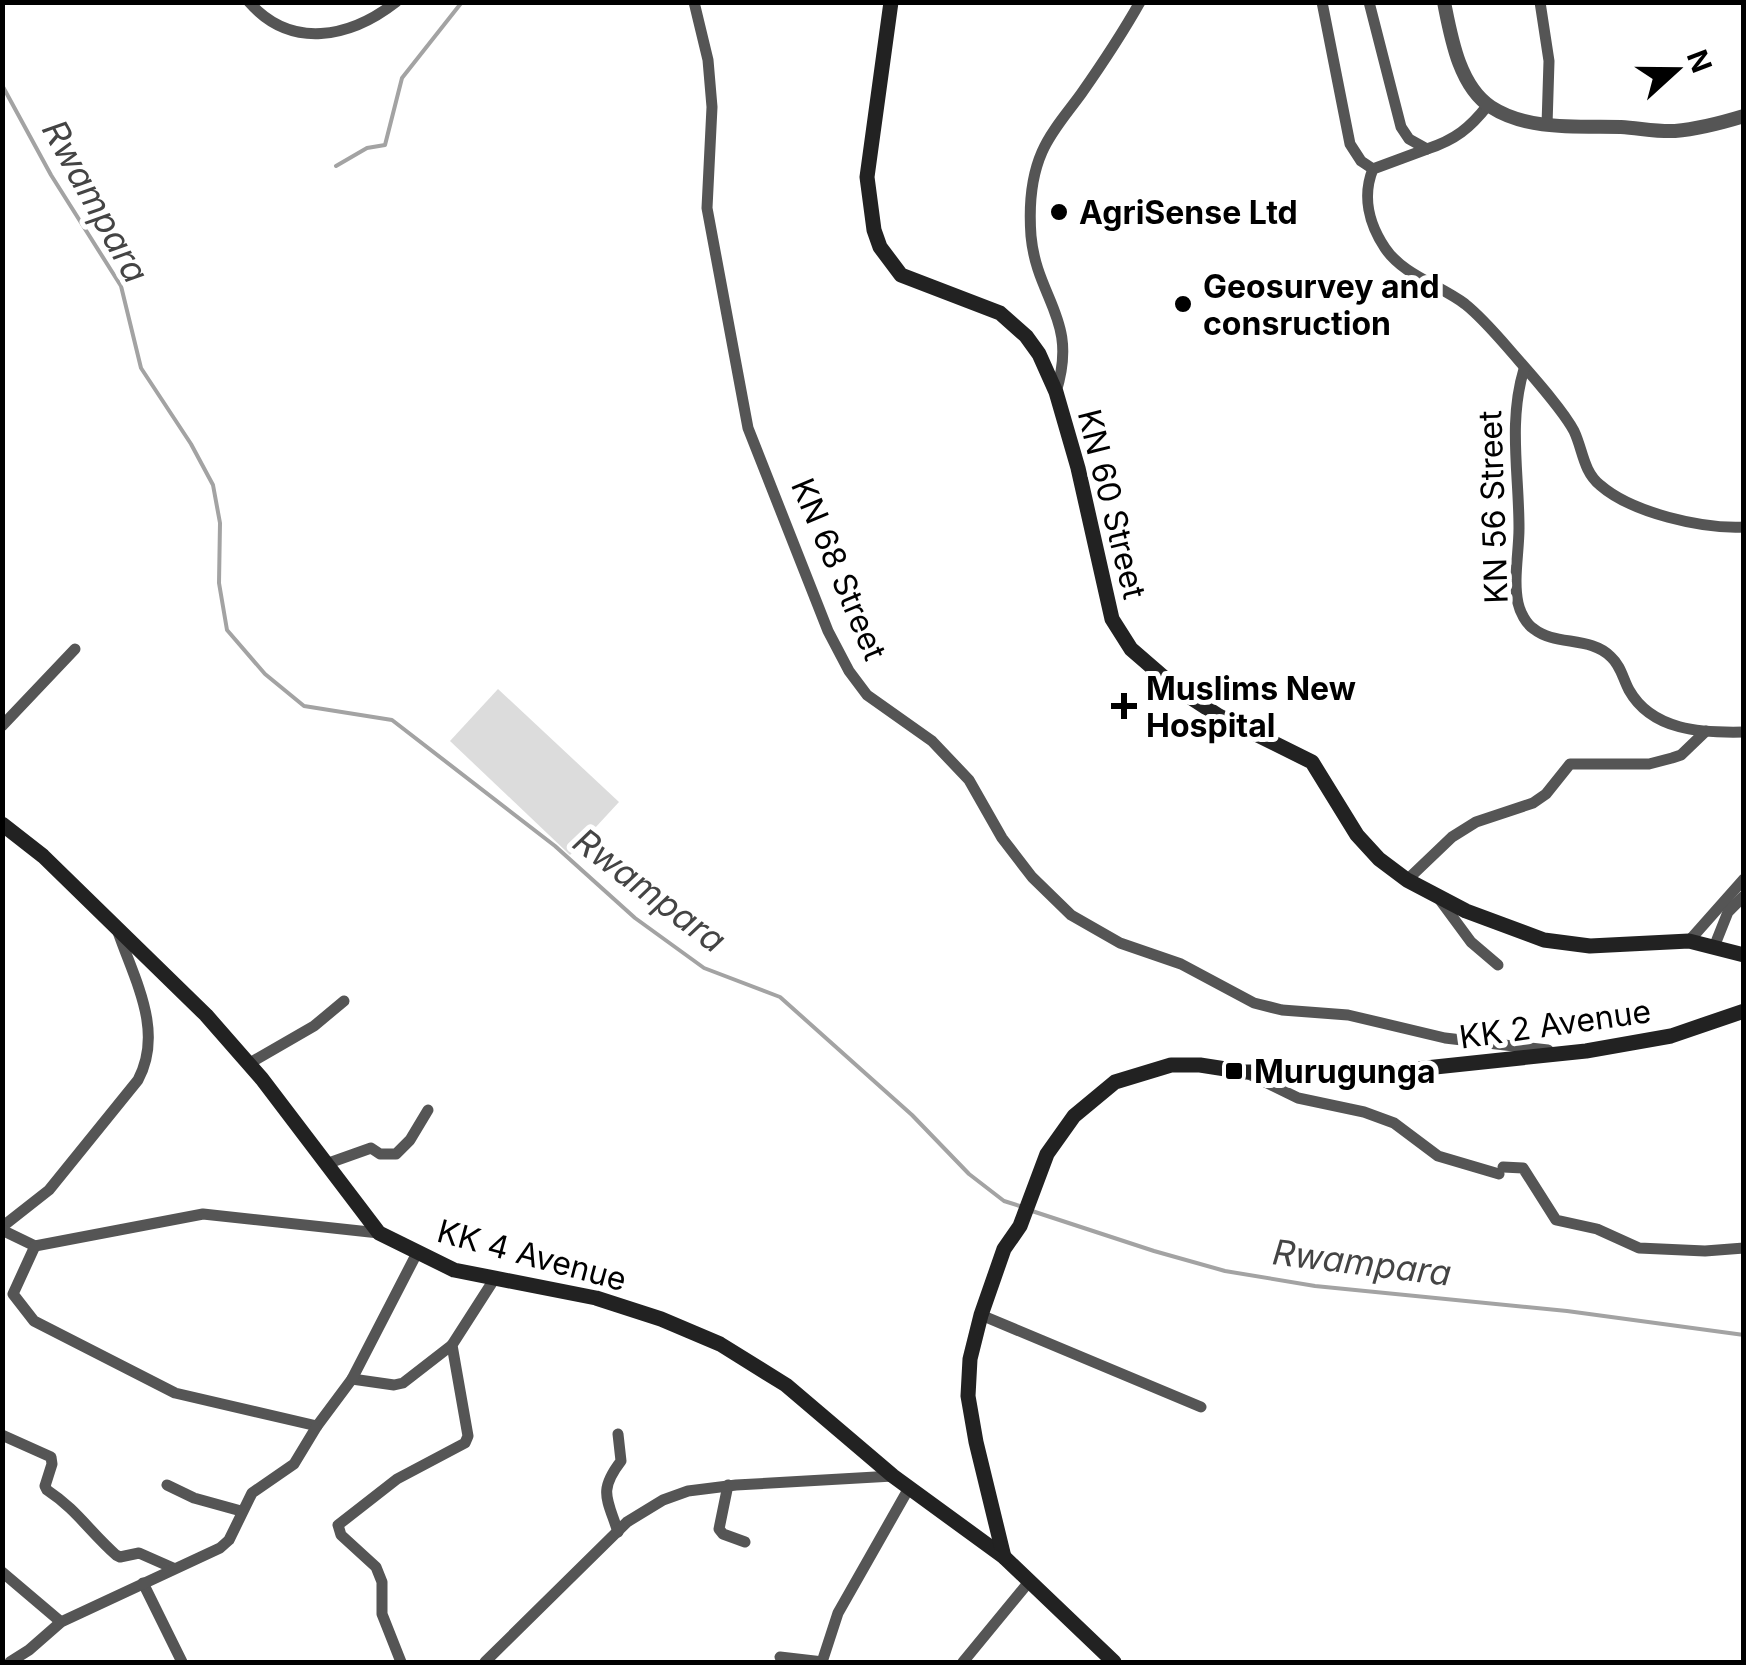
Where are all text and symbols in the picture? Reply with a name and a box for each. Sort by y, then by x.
north arrow [1626,20,1726,120]
text: N [1680,45,1719,77]
water label: Rwampara [34,112,158,290]
place label: AgriSense Ltd [1079,193,1298,232]
marker: AgriSense Ltd [1048,201,1070,223]
place label: Geosurvey and consruction [1203,267,1440,343]
marker: Geosurvey and consruction [1172,293,1194,315]
street label: KN 60 Street [1070,405,1154,603]
street label: KN 56 Street [1470,410,1516,604]
street label: KN 68 Street [783,472,895,666]
place label: Muslims New Hospital [1146,669,1356,745]
marker: Muslims New Hospital [1111,693,1137,719]
water label: Rwampara [566,819,734,961]
street label: KK 2 Avenue [1457,991,1653,1057]
place label: Murugunga [1254,1052,1436,1091]
marker: Murugunga [1223,1060,1245,1082]
street label: KK 4 Avenue [433,1211,631,1299]
water label: Rwampara [1270,1230,1454,1294]

